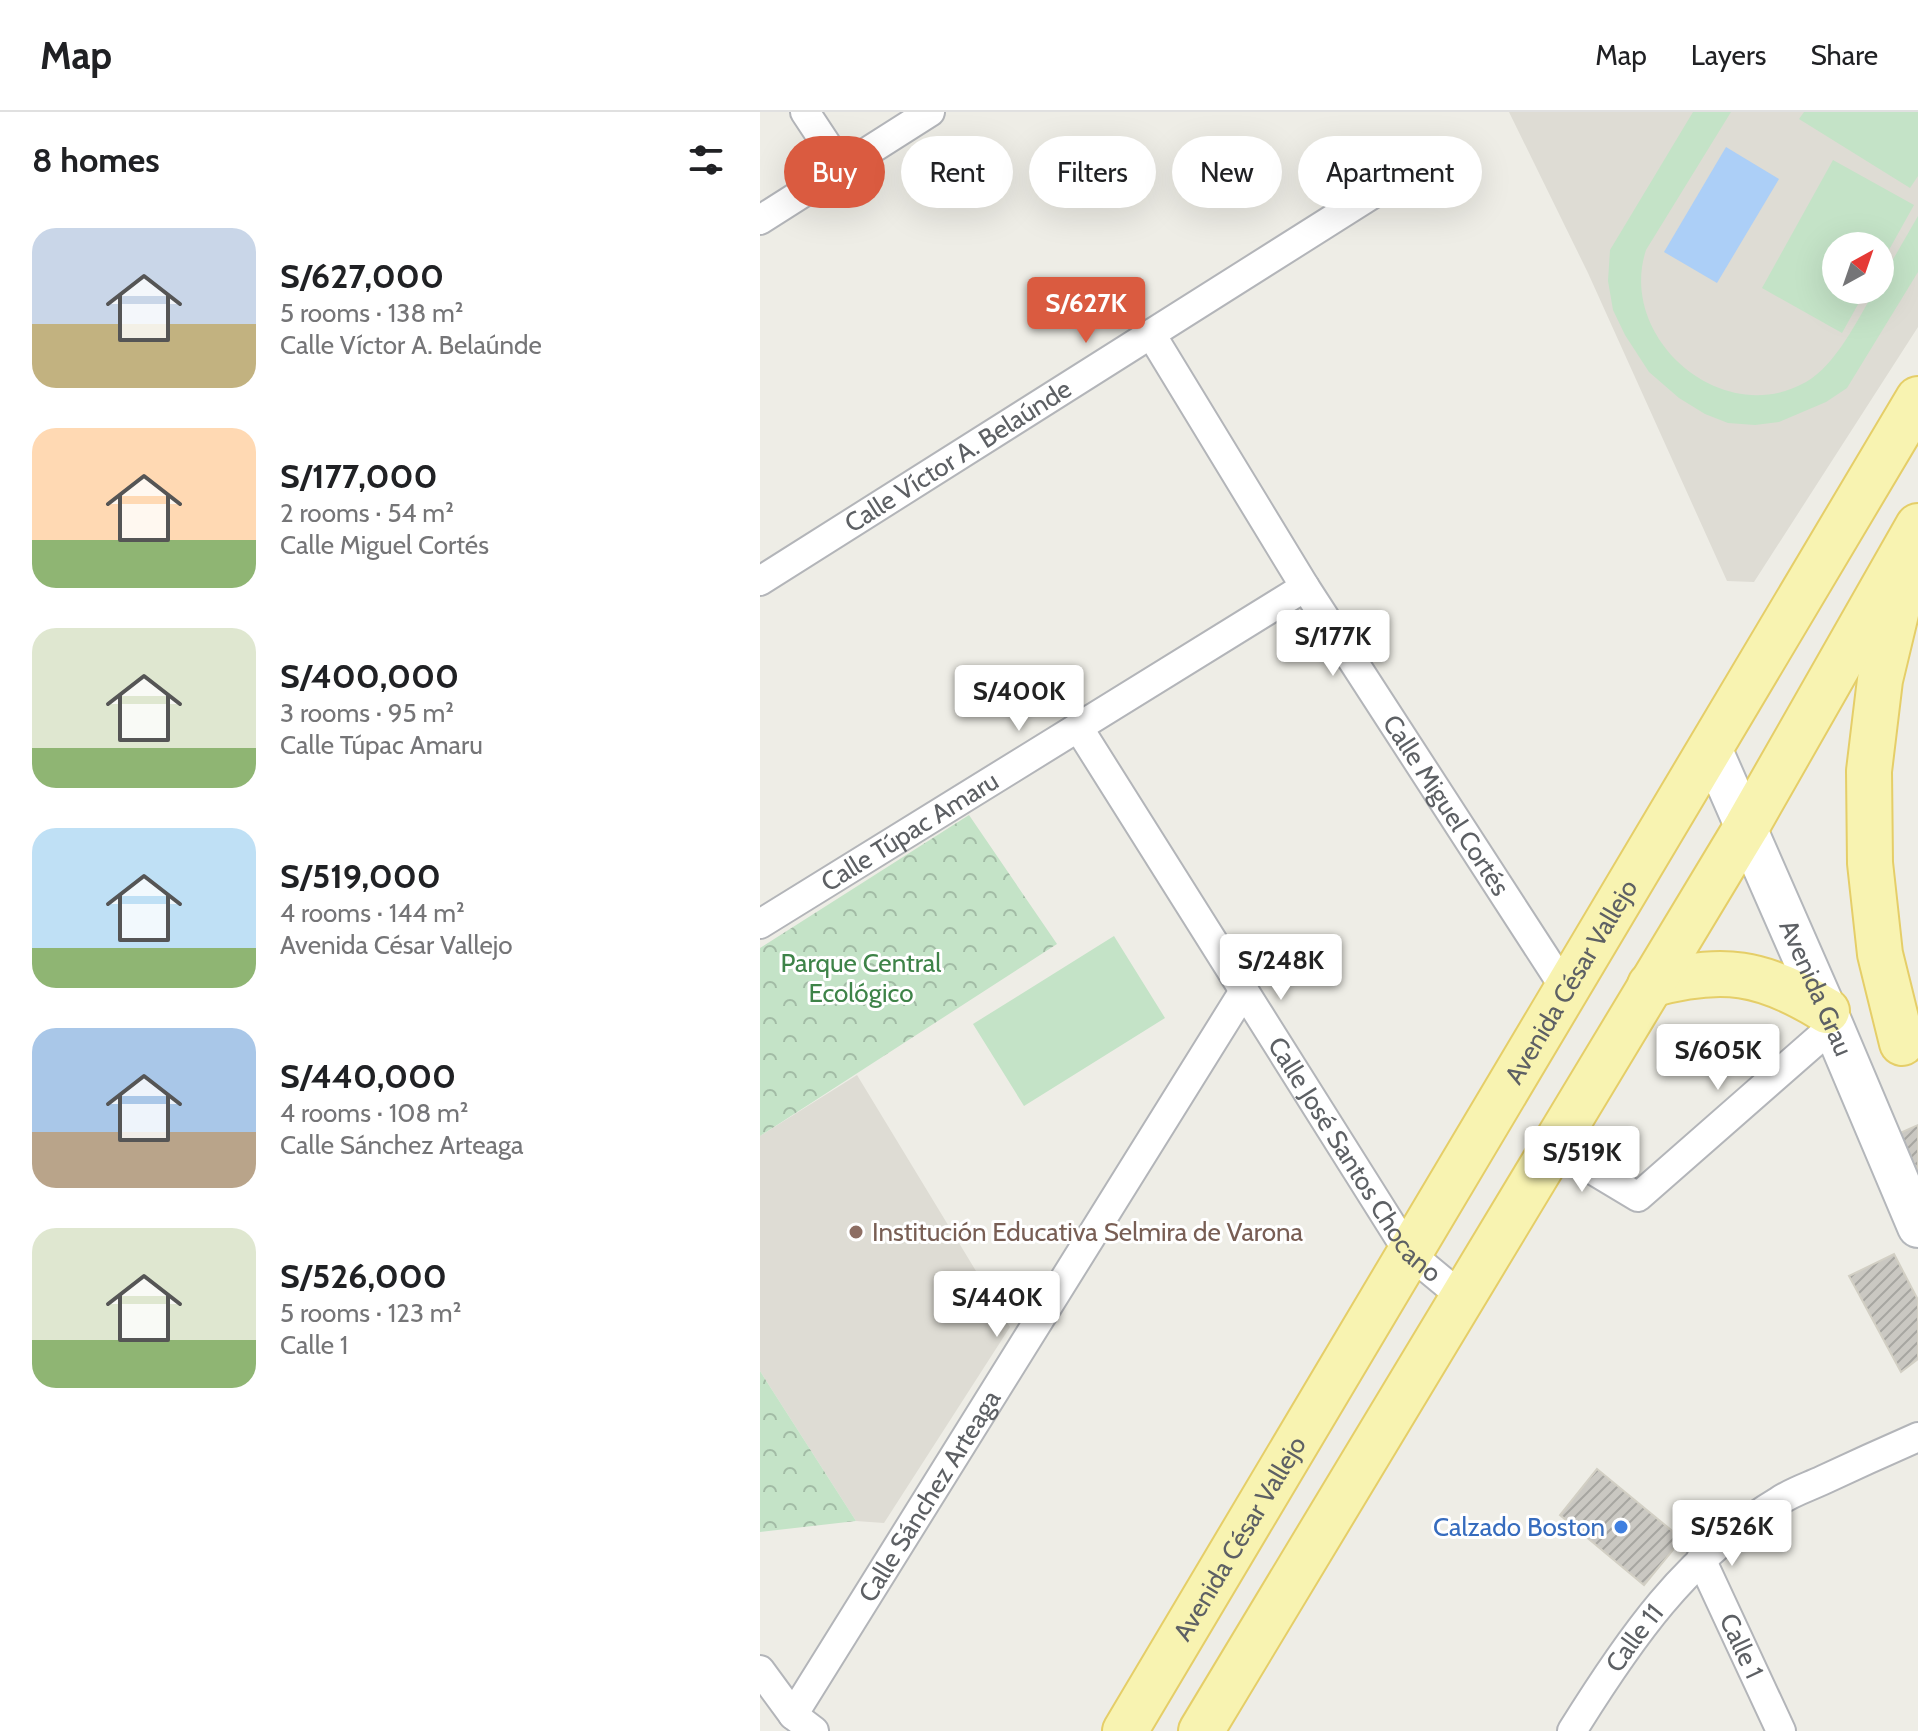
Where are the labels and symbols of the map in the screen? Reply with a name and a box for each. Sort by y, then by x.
north arrow [1822,232,1894,304]
pin: S/627K [1021,277,1151,345]
street label: Calle Víctor A. Belaúnde [839,373,1077,539]
pin: S/177K [1268,610,1398,678]
pin: S/400K [954,665,1084,733]
street label: Calle Miguel Cortés [1376,709,1517,902]
street label: Calle Túpac Amaru [815,764,1004,898]
street label: Avenida César Vallejo [1498,874,1644,1090]
street label: Avenida Grau [1772,915,1860,1061]
pin: S/248K [1216,934,1346,1002]
park label: Parque Central Ecológico [781,947,941,1009]
pin: S/605K [1653,1024,1783,1092]
street label: Calle José Santos Chocano [1261,1031,1448,1289]
pin: S/519K [1517,1126,1647,1194]
place label: Institución Educativa Selmira de Varona [872,1216,1304,1248]
marker: Institución Educativa Selmira de Varona [847,1223,865,1241]
pin: S/440K [932,1271,1062,1339]
street label: Calle Sánchez Arteaga [851,1384,1008,1608]
street label: Avenida César Vallejo [1166,1430,1313,1647]
pin: S/526K [1667,1500,1797,1568]
place label: Calzado Boston [1433,1511,1605,1543]
marker: Calzado Boston [1612,1518,1630,1536]
street label: Calle 11 [1599,1597,1670,1678]
street label: Calle 1 [1713,1608,1770,1684]

